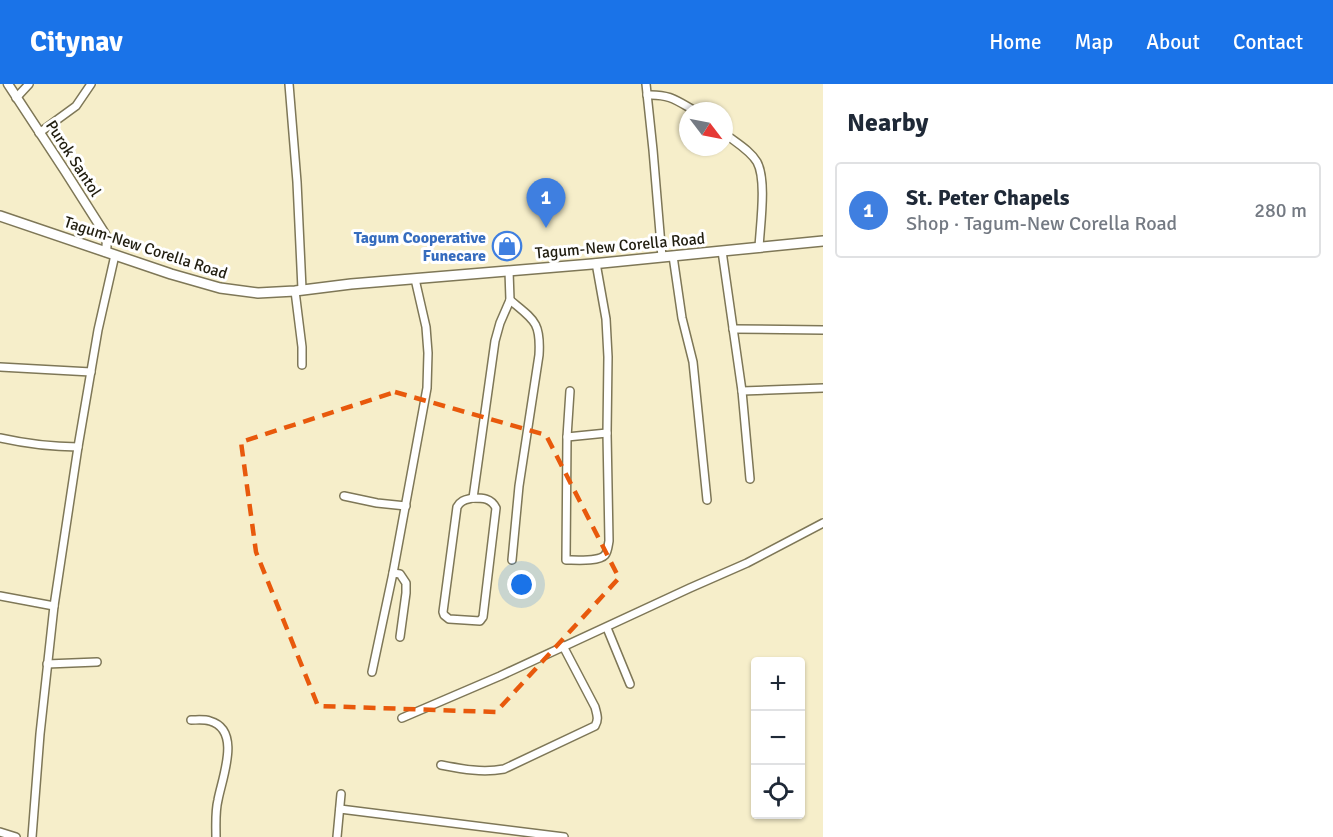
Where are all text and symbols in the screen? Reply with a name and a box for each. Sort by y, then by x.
text: Citynav [30,25,123,59]
text: Home [989,29,1042,55]
text: Map [1075,29,1113,55]
text: About [1146,29,1200,55]
text: Contact [1233,29,1303,55]
north arrow [679,102,733,156]
text: Nearby [847,107,928,139]
street label: Purok Santol [41,117,105,201]
pin: 1 [526,178,566,228]
text: St. Peter Chapels [906,184,1070,211]
text: 1 [863,198,874,223]
text: 280 m [1254,198,1307,223]
text: Shop · Tagum-New Corella Road [906,211,1177,236]
street label: Tagum-New Corella Road [61,212,230,284]
place label: Tagum Cooperative Funecare [354,228,486,266]
street label: Tagum-New Corella Road [534,229,706,263]
shop icon: Tagum Cooperative Funecare [491,230,523,262]
your location [507,570,536,599]
map controls [751,657,805,819]
button: + [751,657,805,711]
button: − [751,711,805,765]
button: locate [751,765,805,819]

